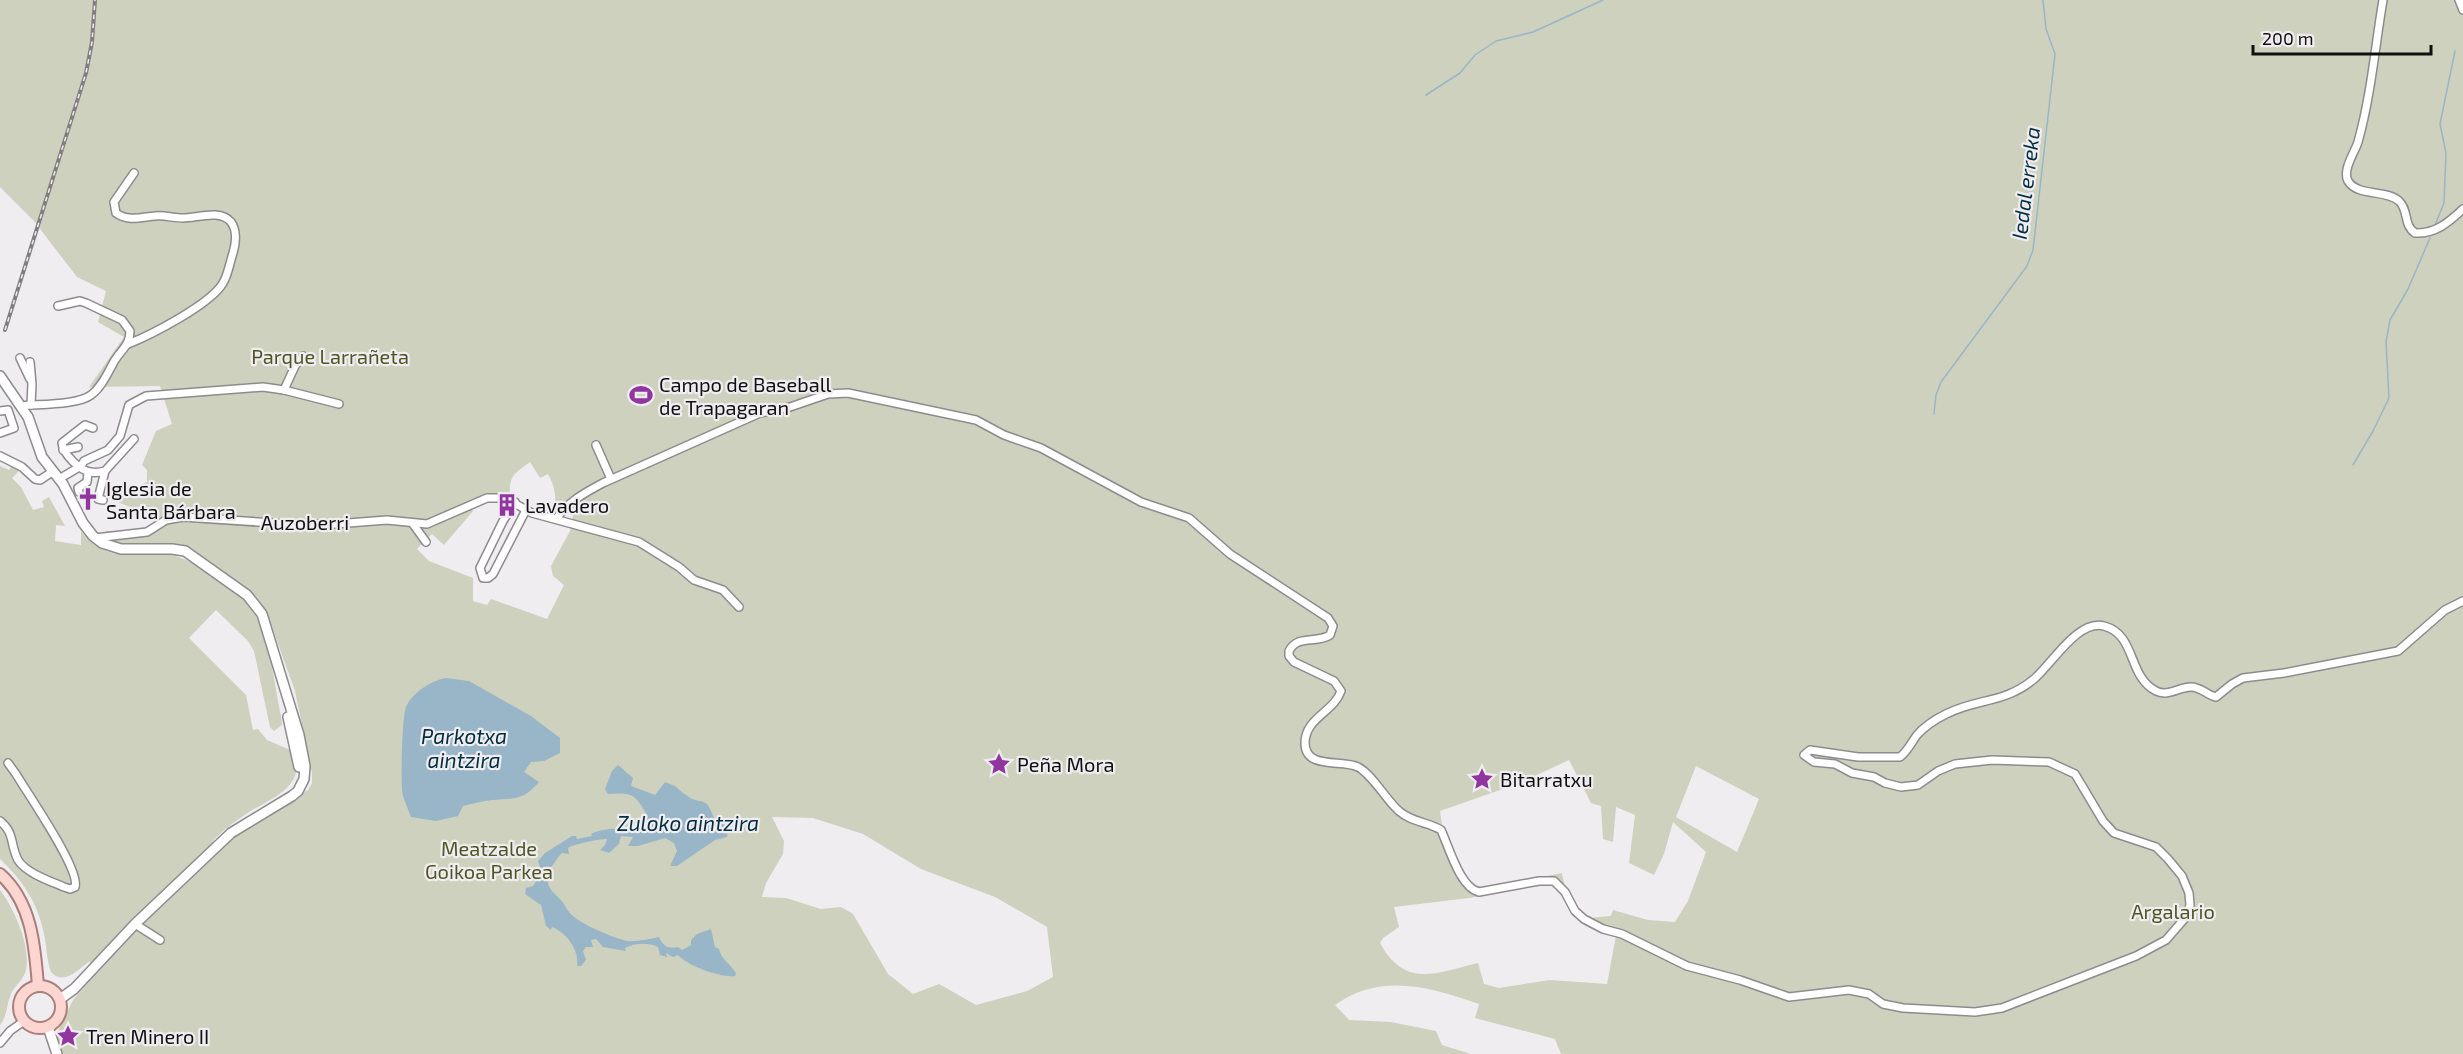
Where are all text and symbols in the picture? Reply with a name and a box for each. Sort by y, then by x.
scale bar [2253,18,2432,56]
text: 200 m [2262,27,2314,49]
water label: Iedal erreka [2006,125,2044,241]
park label: Parque Larrañeta [251,344,409,368]
place label: Campo de Baseball de Trapagaran [659,372,832,419]
sports icon: Campo de Baseball de Trapagaran [628,382,654,408]
place label: Iglesia de Santa Bárbara [106,476,236,523]
church icon: Iglesia de Santa Bárbara [75,486,101,512]
building icon: Lavadero [494,492,520,518]
place label: Lavadero [525,493,609,517]
street label: Auzoberri [261,510,349,534]
water label: Parkotxa aintzira [421,723,507,772]
place icon: Peña Mora [986,751,1012,777]
place label: Peña Mora [1017,752,1114,776]
place icon: Bitarratxu [1469,766,1495,792]
place label: Bitarratxu [1500,767,1593,791]
water label: Zuloko aintzira [617,810,759,835]
park label: Meatzalde Goikoa Parkea [425,836,553,883]
park label: Argalario [2131,899,2215,923]
place icon: Tren Minero II [55,1023,81,1049]
place label: Tren Minero II [86,1024,209,1048]

